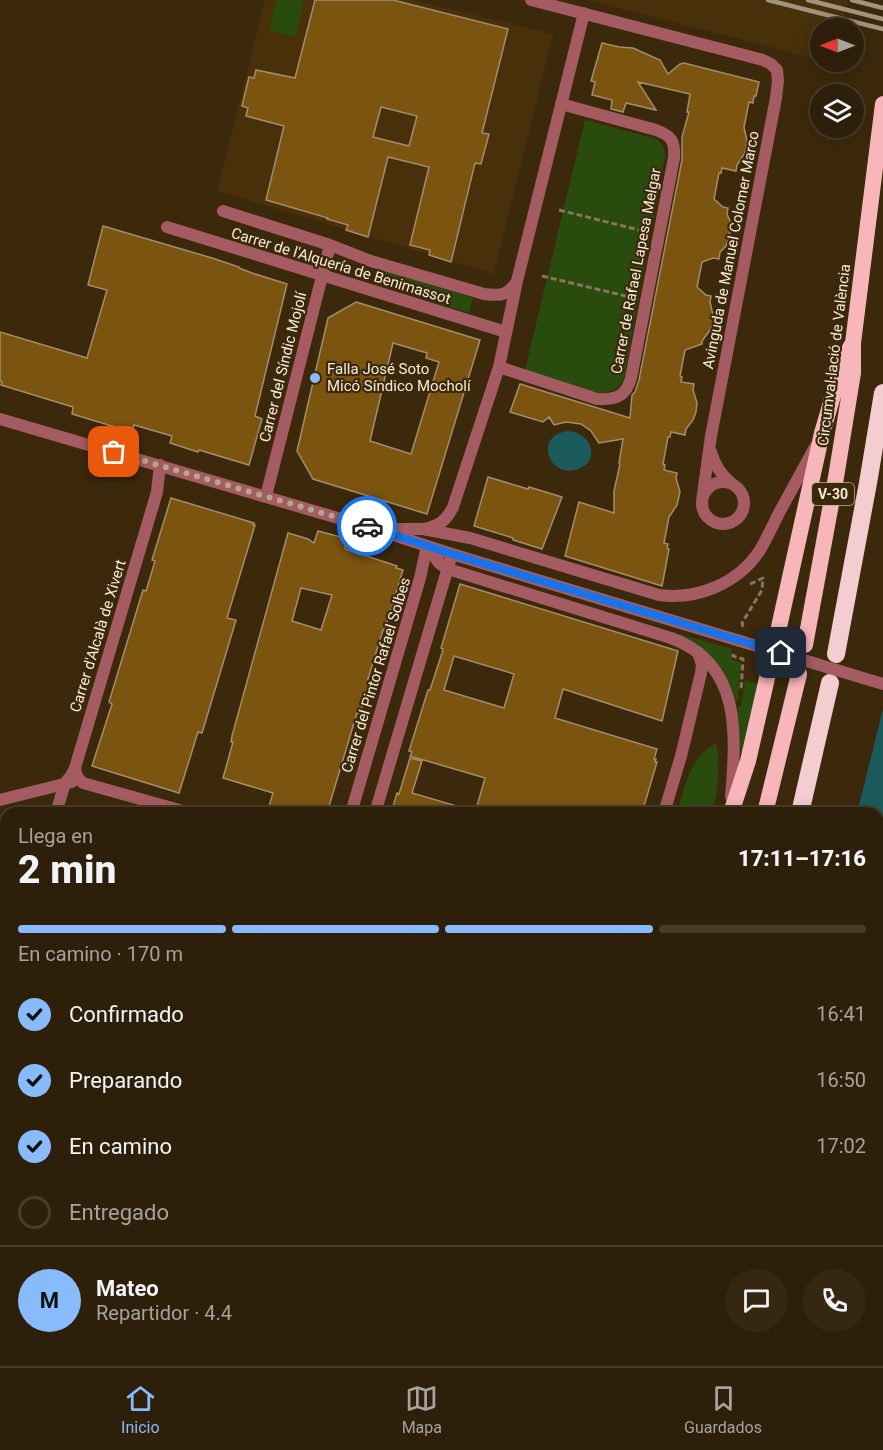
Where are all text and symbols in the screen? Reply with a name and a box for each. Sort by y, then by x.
north arrow [810,18,864,72]
map controls [810,18,864,138]
button: layers [810,84,864,138]
street label: Avinguda de Manuel Colomer Marco [699,130,763,370]
street label: Carrer de Rafael Lapesa Melgar [607,166,665,376]
street label: Carrer de l'Alquería de Benimassot [229,224,453,308]
street label: Circumval·lació de València [814,263,854,447]
street label: Carrer del Síndic Mojolí [256,289,311,444]
place label: Falla José Soto Micó Síndico Mocholí [327,360,472,395]
marker: Falla José Soto Micó Síndico Mocholí [308,371,322,385]
pin [88,426,139,477]
icon: bag [97,435,130,468]
road number: V-30 [812,483,854,505]
courier [337,496,397,556]
icon: car [351,510,384,543]
street label: Carrer d'Alcalà de Xivert [66,557,130,714]
street label: Carrer del Pintor Rafael Solbes [338,575,414,775]
pin [755,627,806,678]
icon: home [764,636,797,669]
text: Llega en [18,824,93,848]
text: 17:11–17:16 [738,846,866,871]
text: 2 min [18,847,116,893]
text: En camino · 170 m [18,942,183,966]
icon: check [18,998,51,1031]
text: Confirmado [69,1002,184,1027]
text: 16:41 [816,1002,866,1026]
icon: check [18,1064,51,1097]
text: Preparando [69,1068,182,1093]
text: 16:50 [816,1068,866,1092]
icon: check [18,1130,51,1163]
text: En camino [69,1134,172,1159]
text: 17:02 [816,1134,866,1158]
text: Entregado [69,1200,169,1225]
button: chat [725,1269,788,1332]
button: phone [803,1269,866,1332]
text: Mateo [96,1276,159,1301]
text: M [40,1288,59,1313]
text: Repartidor · 4.4 [96,1301,232,1325]
tab: Inicio [121,1382,160,1437]
tab: Mapa [402,1382,442,1437]
tab: Guardados [684,1382,762,1437]

